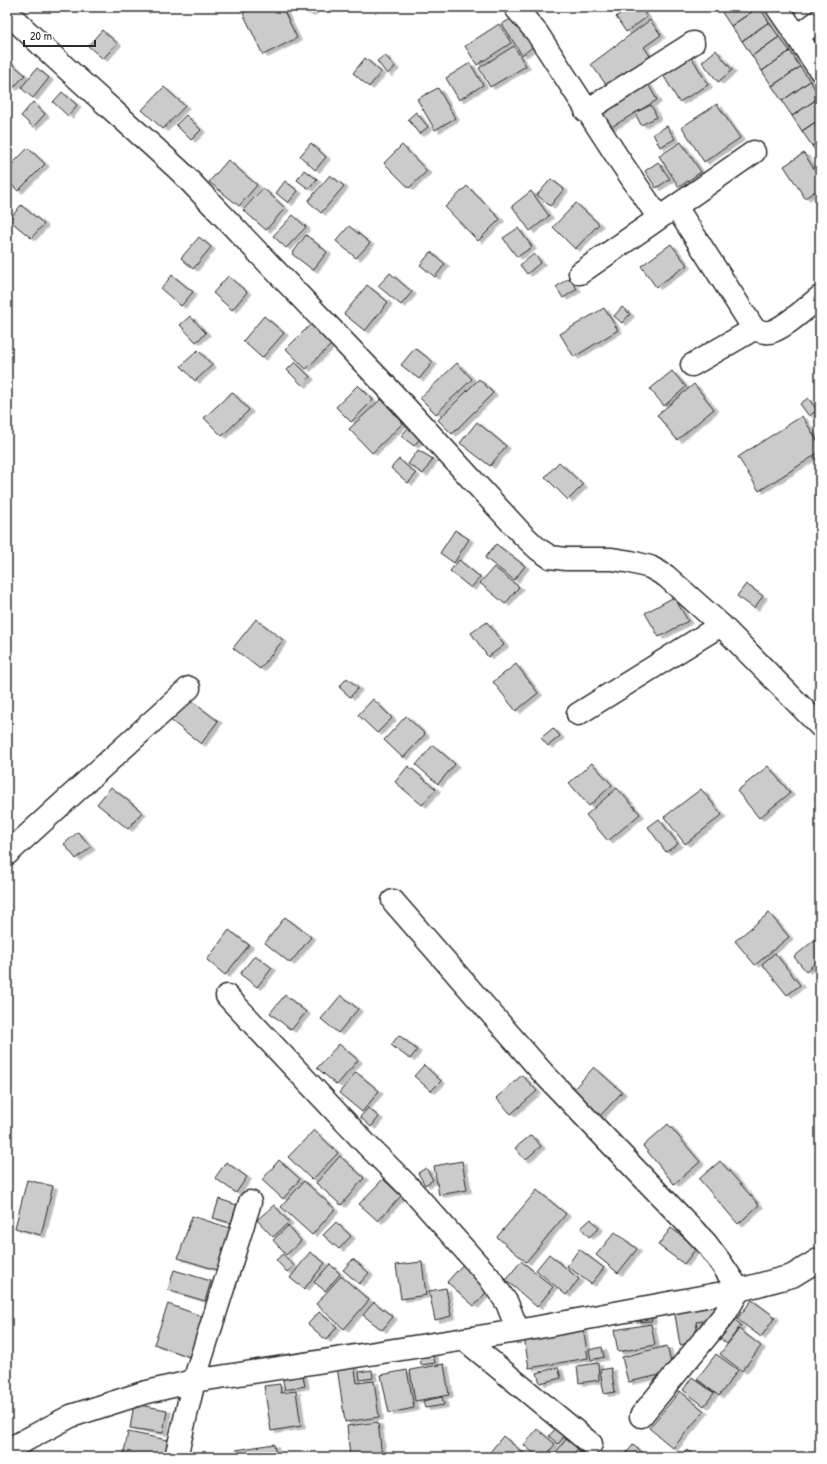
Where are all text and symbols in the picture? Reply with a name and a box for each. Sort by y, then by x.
scale bar [24,22,95,48]
text: 20 m [30,27,52,44]

